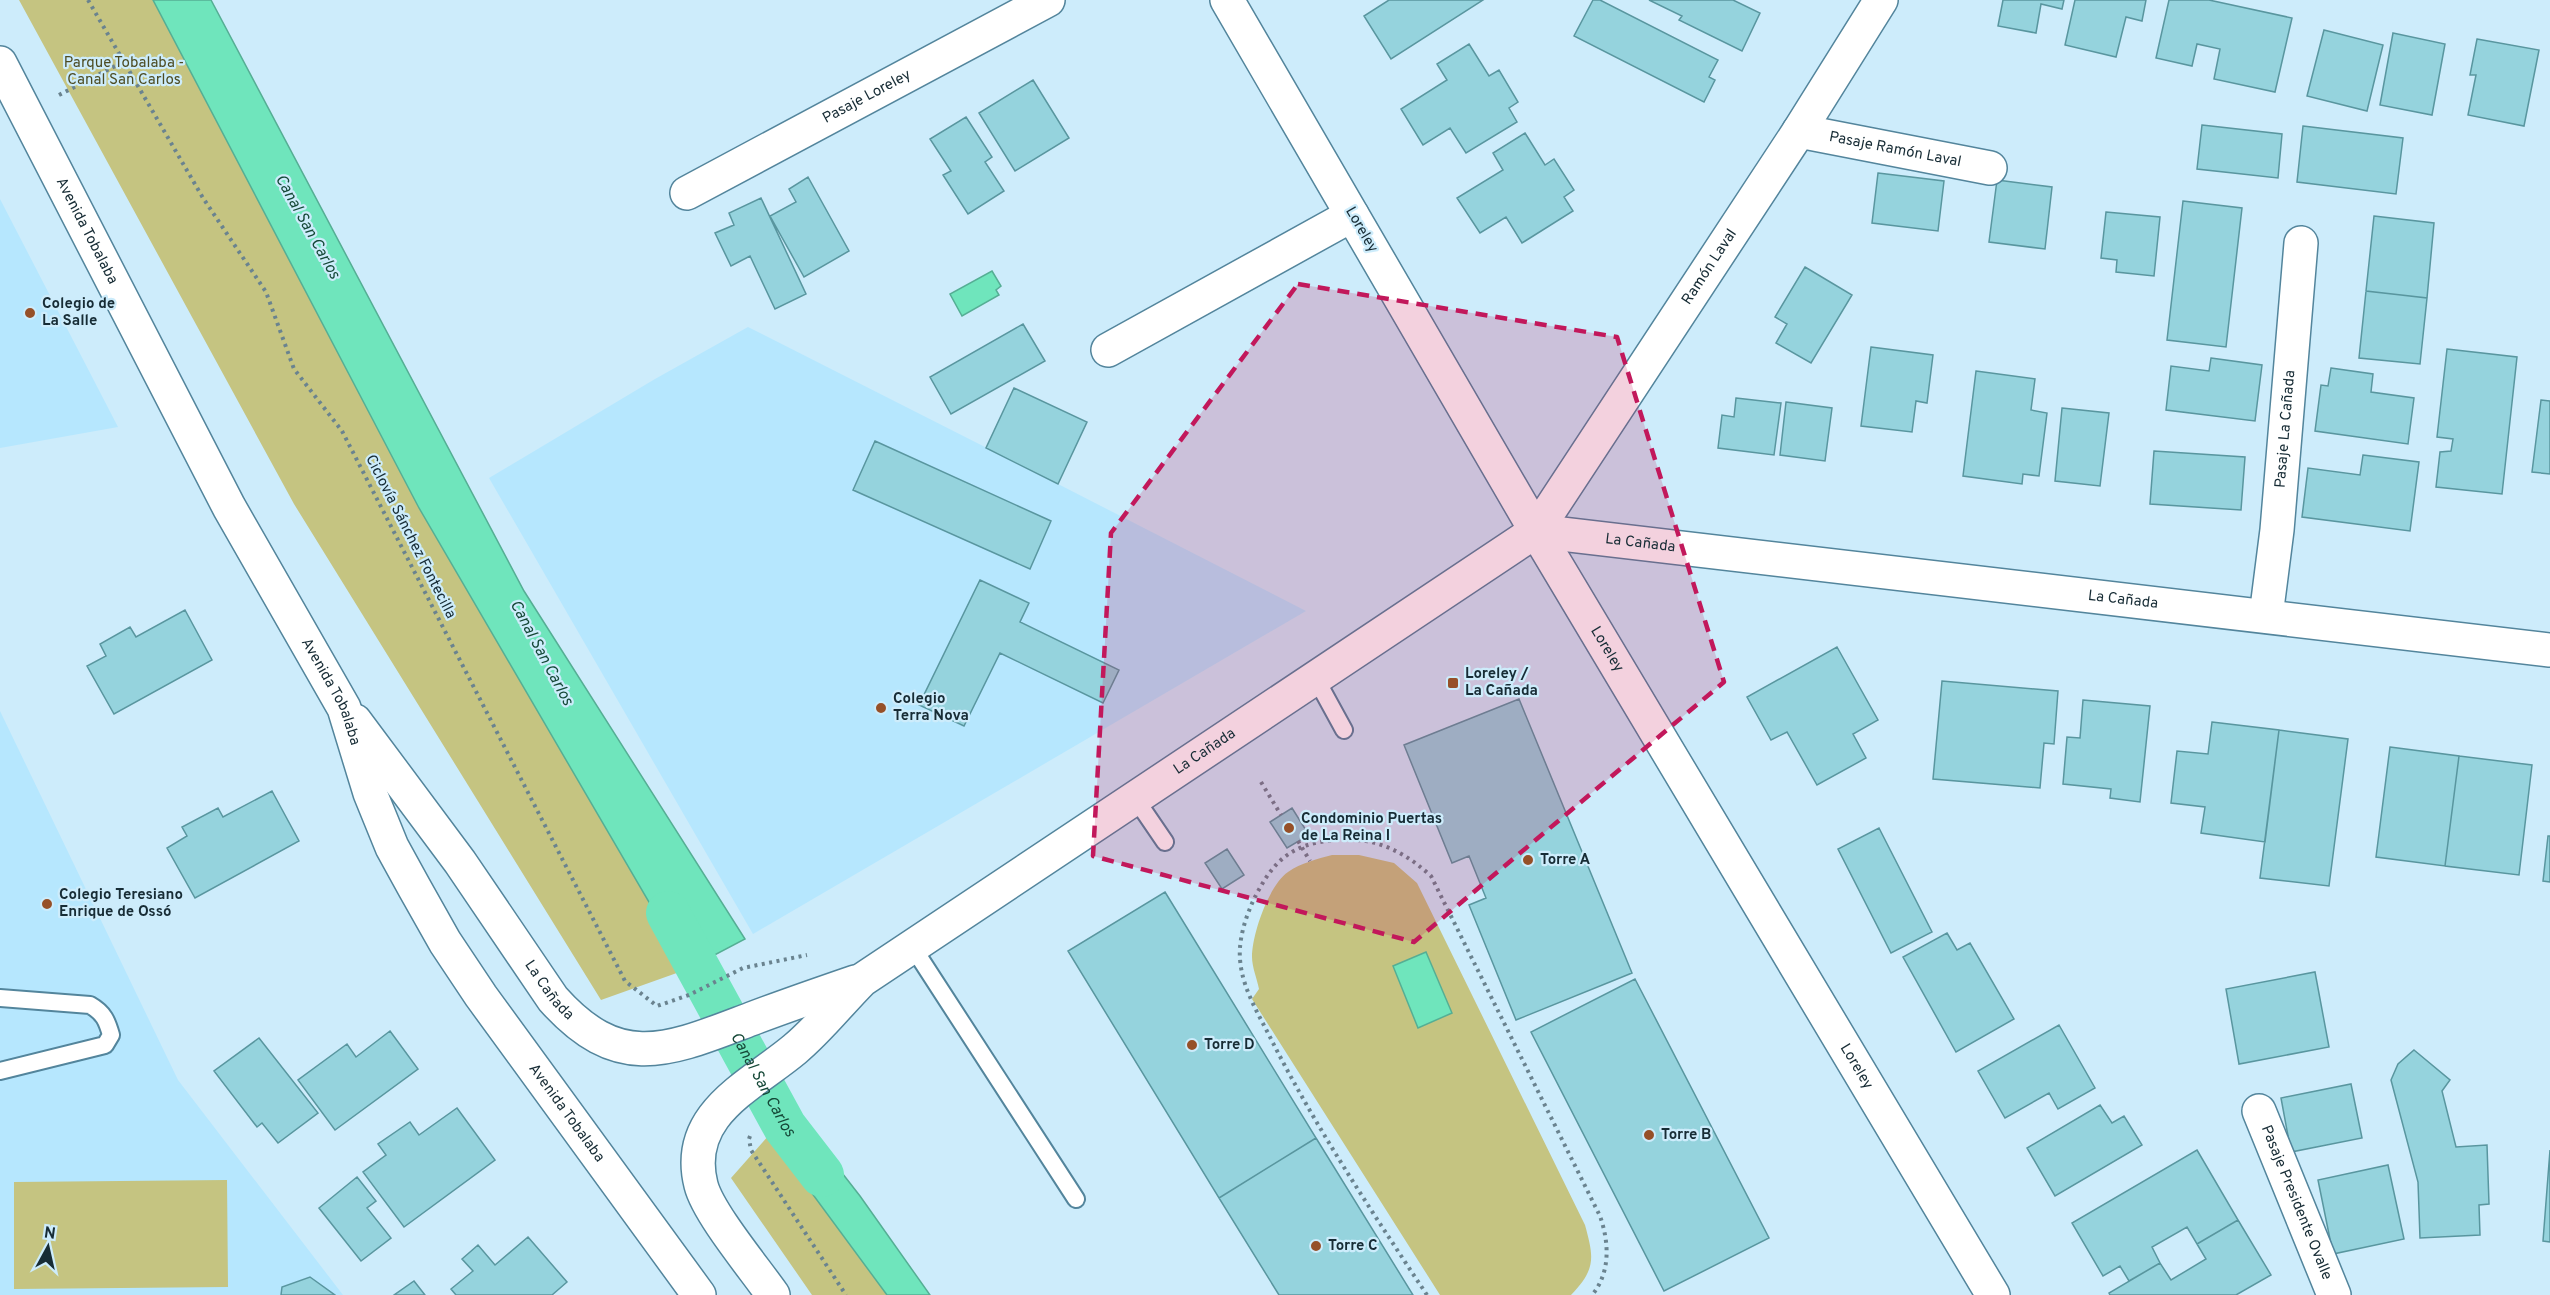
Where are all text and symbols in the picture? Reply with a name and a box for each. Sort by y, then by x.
park label: Parque Tobalaba - Canal San Carlos [64,54,184,90]
street label: Pasaje Loreley [819,65,914,128]
street label: Pasaje Ramón Laval [1827,128,1963,172]
water label: Canal San Carlos [270,171,344,283]
street label: Avenida Tobalaba [51,174,122,288]
street label: Loreley [1340,204,1382,256]
street label: Ramón Laval [1678,226,1741,308]
place label: Colegio de La Salle [42,295,115,331]
marker: Colegio de La Salle [23,306,37,320]
street label: Pasaje La Cañada [2271,369,2300,489]
street label: Ciclovía Sánchez Fontecilla [360,452,460,622]
street label: La Cañada [1604,530,1676,557]
street label: La Cañada [2087,586,2159,613]
water label: Canal San Carlos [505,597,578,710]
street label: Loreley [1586,623,1628,676]
street label: Avenida Tobalaba [297,635,364,748]
place label: Loreley / La Cañada [1465,665,1538,701]
marker: Loreley / La Cañada [1446,676,1460,690]
place label: Colegio Terra Nova [893,690,969,726]
marker: Colegio Terra Nova [874,701,888,715]
street label: La Cañada [1170,724,1239,779]
place label: Condominio Puertas de La Reina I [1301,810,1442,846]
marker: Condominio Puertas de La Reina I [1282,821,1296,835]
place label: Torre A [1540,851,1591,870]
marker: Torre A [1521,853,1535,867]
place label: Colegio Teresiano Enrique de Ossó [59,886,183,922]
marker: Colegio Teresiano Enrique de Ossó [40,897,54,911]
street label: La Cañada [520,957,578,1024]
water label: Canal San Carlos [725,1029,800,1142]
place label: Torre D [1204,1036,1255,1055]
marker: Torre D [1185,1038,1199,1052]
street label: Loreley [1835,1040,1877,1093]
street label: Avenida Tobalaba [524,1060,609,1166]
street label: Pasaje Presidente Ovalle [2256,1122,2336,1283]
place label: Torre B [1661,1126,1711,1145]
marker: Torre B [1642,1128,1656,1142]
north arrow [18,1217,78,1277]
text: N [43,1223,57,1245]
place label: Torre C [1328,1237,1378,1256]
marker: Torre C [1309,1239,1323,1253]

